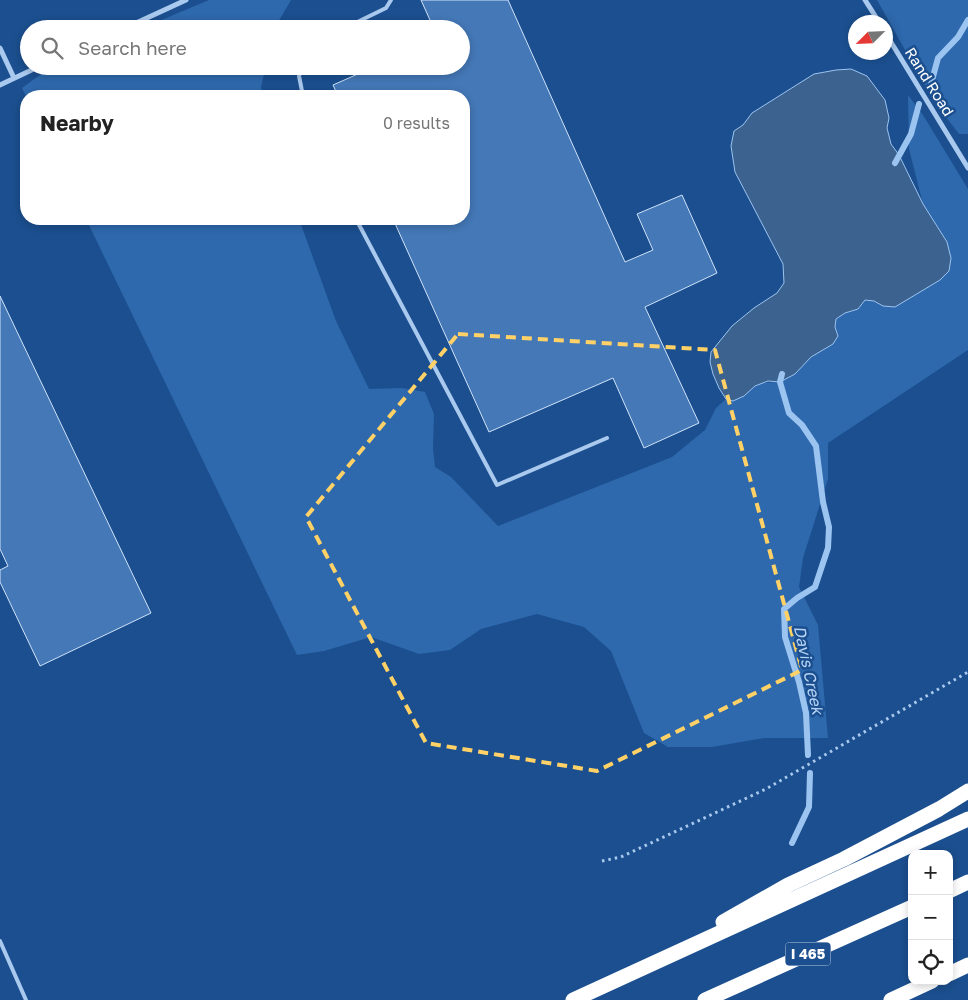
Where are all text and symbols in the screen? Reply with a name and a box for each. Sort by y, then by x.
north arrow [848,15,893,60]
search box [20,20,470,75]
icon: search [38,34,66,62]
text: Search here [78,36,187,59]
street label: Rand Road [902,44,958,119]
text: Nearby [40,110,114,136]
text: 0 results [383,113,450,133]
water label: Davis Creek [790,624,829,718]
map controls [908,850,953,985]
button: + [908,850,953,895]
button: − [908,895,953,940]
button: locate [908,940,953,985]
road number: I 465 [786,942,830,966]

